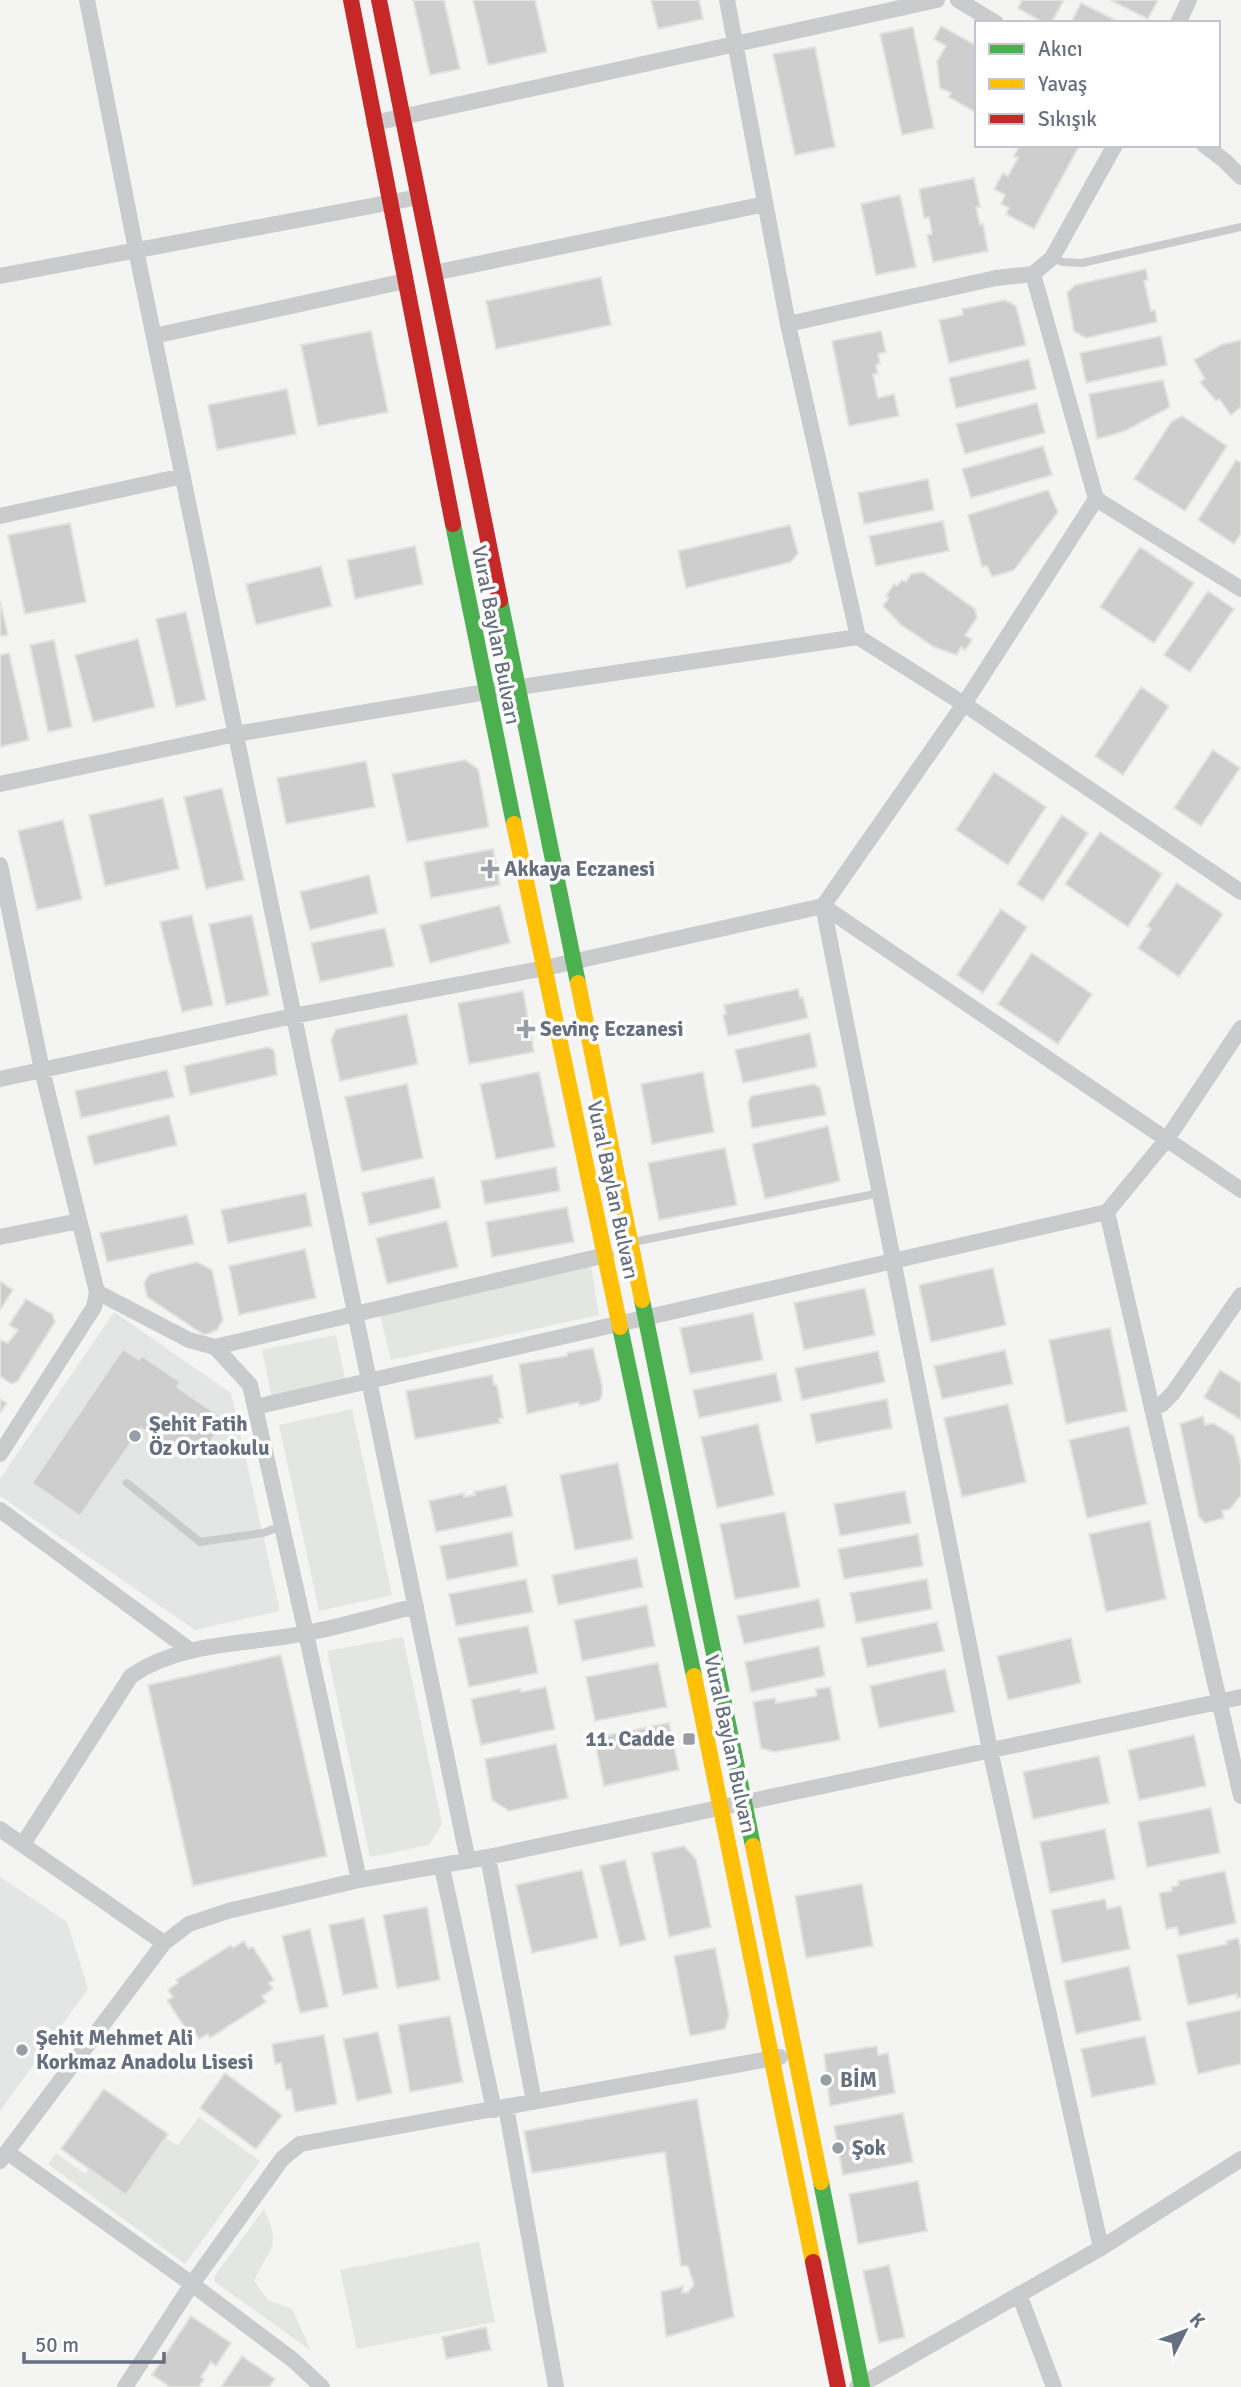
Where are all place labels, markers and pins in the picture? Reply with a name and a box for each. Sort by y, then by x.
place label: Akkaya Eczanesi [504,856,655,882]
marker: Akkaya Eczanesi [482,861,498,877]
place label: Sevinç Eczanesi [540,1016,683,1042]
marker: Sevinç Eczanesi [518,1021,534,1037]
place label: Şehit Fatih Öz Ortaokulu [149,1411,269,1461]
marker: Şehit Fatih Öz Ortaokulu [127,1428,143,1444]
place label: 11. Cadde [585,1726,675,1752]
marker: 11. Cadde [681,1731,697,1747]
place label: Şehit Mehmet Ali Korkmaz Anadolu Lisesi [36,2025,254,2075]
marker: Şehit Mehmet Ali Korkmaz Anadolu Lisesi [14,2042,30,2058]
place label: BİM [840,2067,877,2093]
marker: BİM [818,2072,834,2088]
place label: Şok [852,2135,886,2161]
marker: Şok [830,2140,846,2156]

